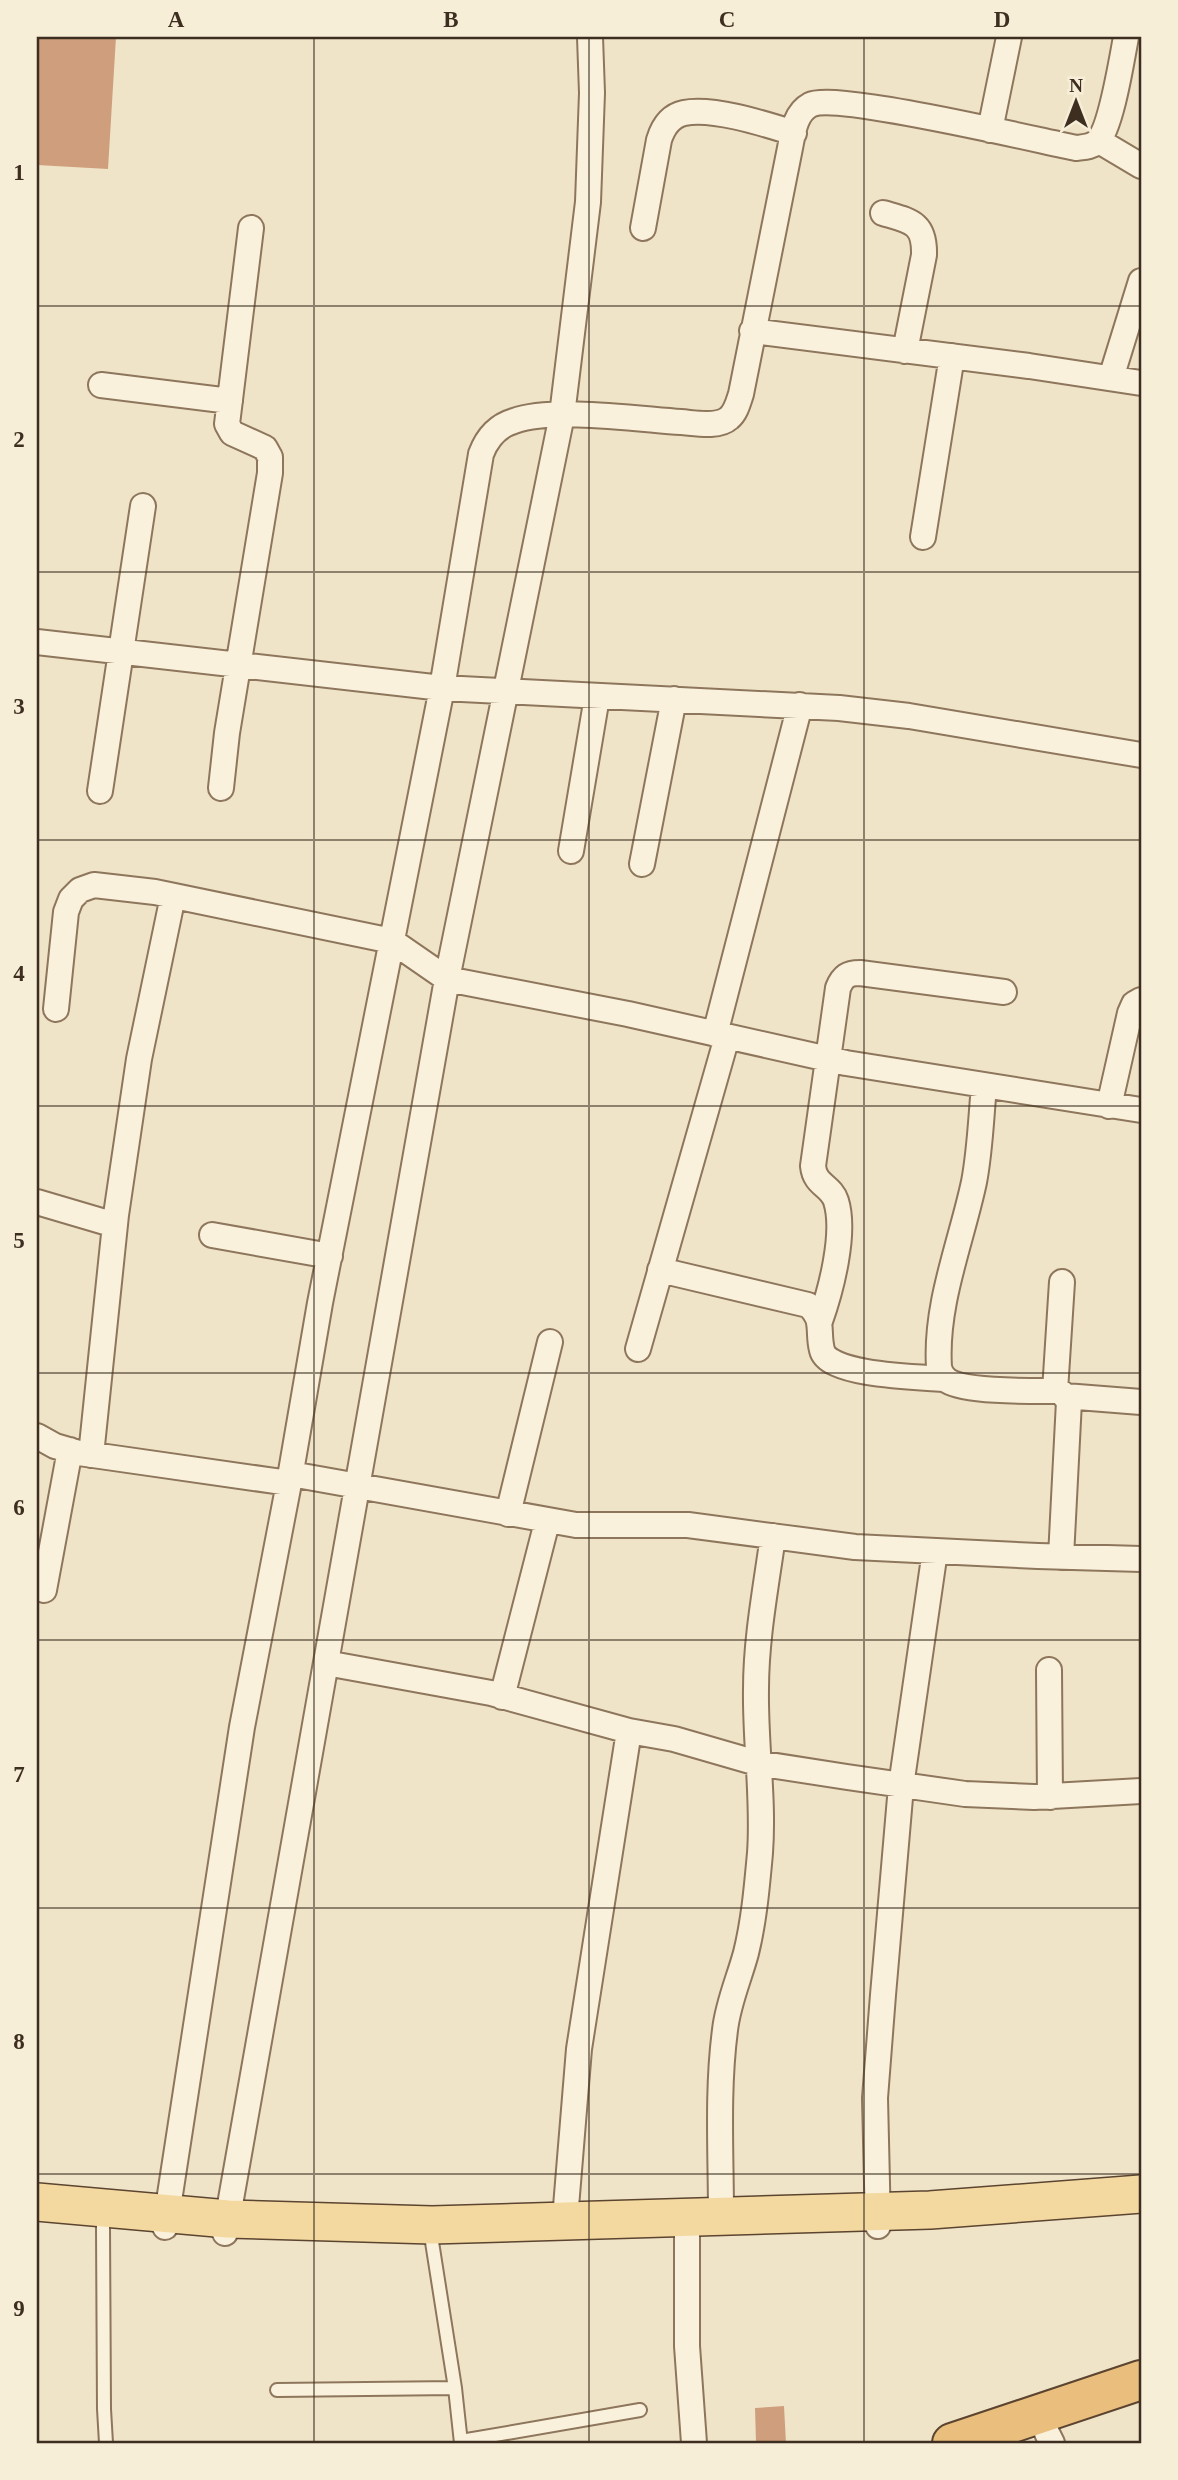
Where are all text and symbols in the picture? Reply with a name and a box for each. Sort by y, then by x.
text: A [168,7,185,32]
text: B [443,7,459,32]
text: C [719,7,735,32]
text: D [994,7,1010,32]
north arrow [1042,66,1112,136]
text: N [1069,75,1083,96]
text: 1 [13,160,25,185]
text: 2 [13,427,25,452]
text: 3 [13,694,25,719]
text: 4 [13,961,25,986]
text: 5 [13,1228,25,1253]
text: 6 [13,1495,25,1520]
text: 7 [13,1762,25,1787]
text: 8 [13,2029,25,2054]
text: 9 [13,2296,25,2321]

